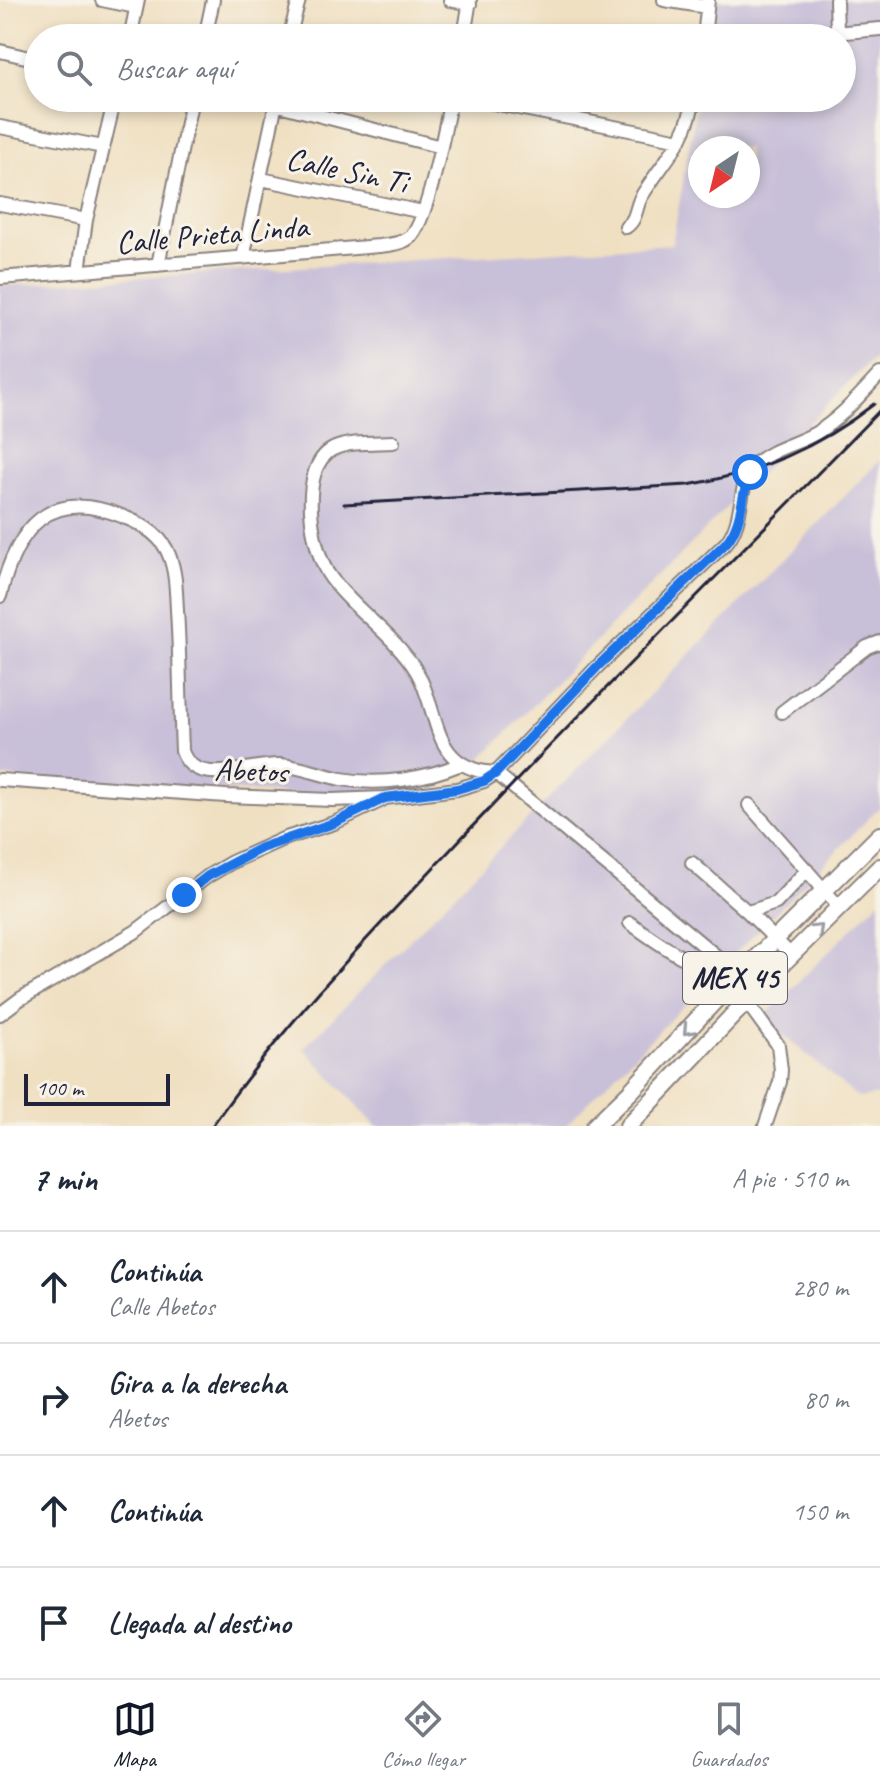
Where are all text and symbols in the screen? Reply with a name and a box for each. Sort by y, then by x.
search box [24,24,856,112]
icon: search [52,46,96,90]
text: Buscar aquí [116,49,234,87]
north arrow [688,136,760,208]
street label: Calle Sin Ti [283,138,415,204]
street label: Calle Prieta Linda [114,206,312,263]
route start [732,454,768,490]
street label: Abetos [214,749,291,792]
route end [166,877,202,913]
one-way arrow [809,924,823,938]
road number: MEX 45 [683,952,787,1004]
one-way arrow [682,1021,697,1035]
scale bar [24,1070,170,1106]
text: 100 m [36,1074,83,1102]
text: 7 min [32,1157,97,1200]
text: A pie · 510 m [732,1162,848,1195]
text: Continúa [108,1252,201,1290]
icon: ahead [32,1265,76,1309]
text: 280 m [792,1271,848,1304]
text: Calle Abetos [108,1290,215,1323]
text: Gira a la derecha [108,1364,286,1402]
icon: right [32,1377,76,1421]
text: 80 m [804,1383,848,1416]
text: Abetos [108,1402,167,1435]
icon: ahead [32,1489,76,1533]
text: Continúa [108,1492,201,1530]
text: 150 m [792,1495,848,1528]
icon: arrive [32,1601,76,1645]
text: Llegada al destino [108,1604,291,1642]
tab: Mapa [113,1697,157,1773]
tab: Cómo llegar [382,1697,465,1773]
tab: Guardados [690,1697,767,1773]

